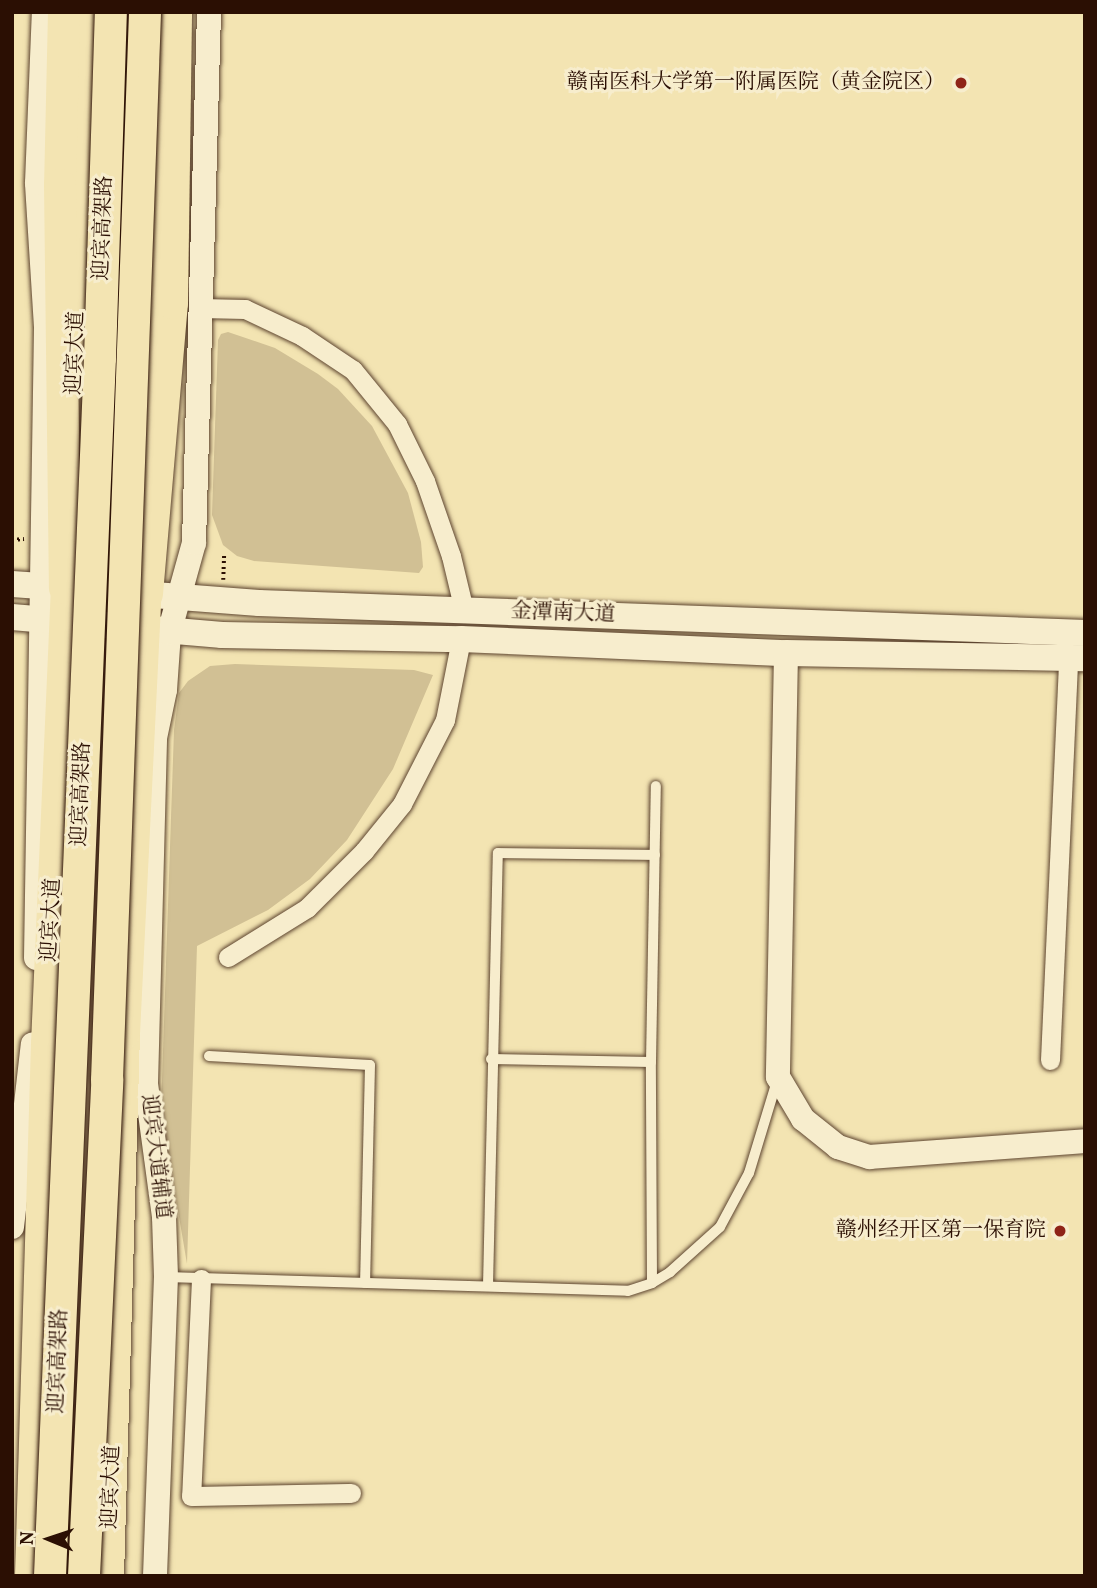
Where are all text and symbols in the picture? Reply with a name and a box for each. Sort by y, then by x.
place label: 赣南医科大学第一附属医院（黄金院区） [567,70,945,96]
marker: 赣南医科大学第一附属医院（黄金院区） [951,73,971,93]
street label: 迎宾高架路 [90,175,118,281]
street label: 迎宾大道 [62,311,90,395]
street label: 金潭南大道 [510,600,616,628]
street label: 迎宾高架路 [68,741,96,847]
street label: 迎宾大道 [37,877,67,963]
street label: 迎宾大道辅道 [135,1093,175,1221]
place label: 赣州经开区第一保育院 [836,1218,1046,1244]
marker: 赣州经开区第一保育院 [1052,1223,1068,1239]
street label: 迎宾高架路 [45,1308,73,1414]
street label: 迎宾大道 [98,1445,126,1529]
north arrow [14,1504,84,1574]
text: N [15,1531,41,1546]

